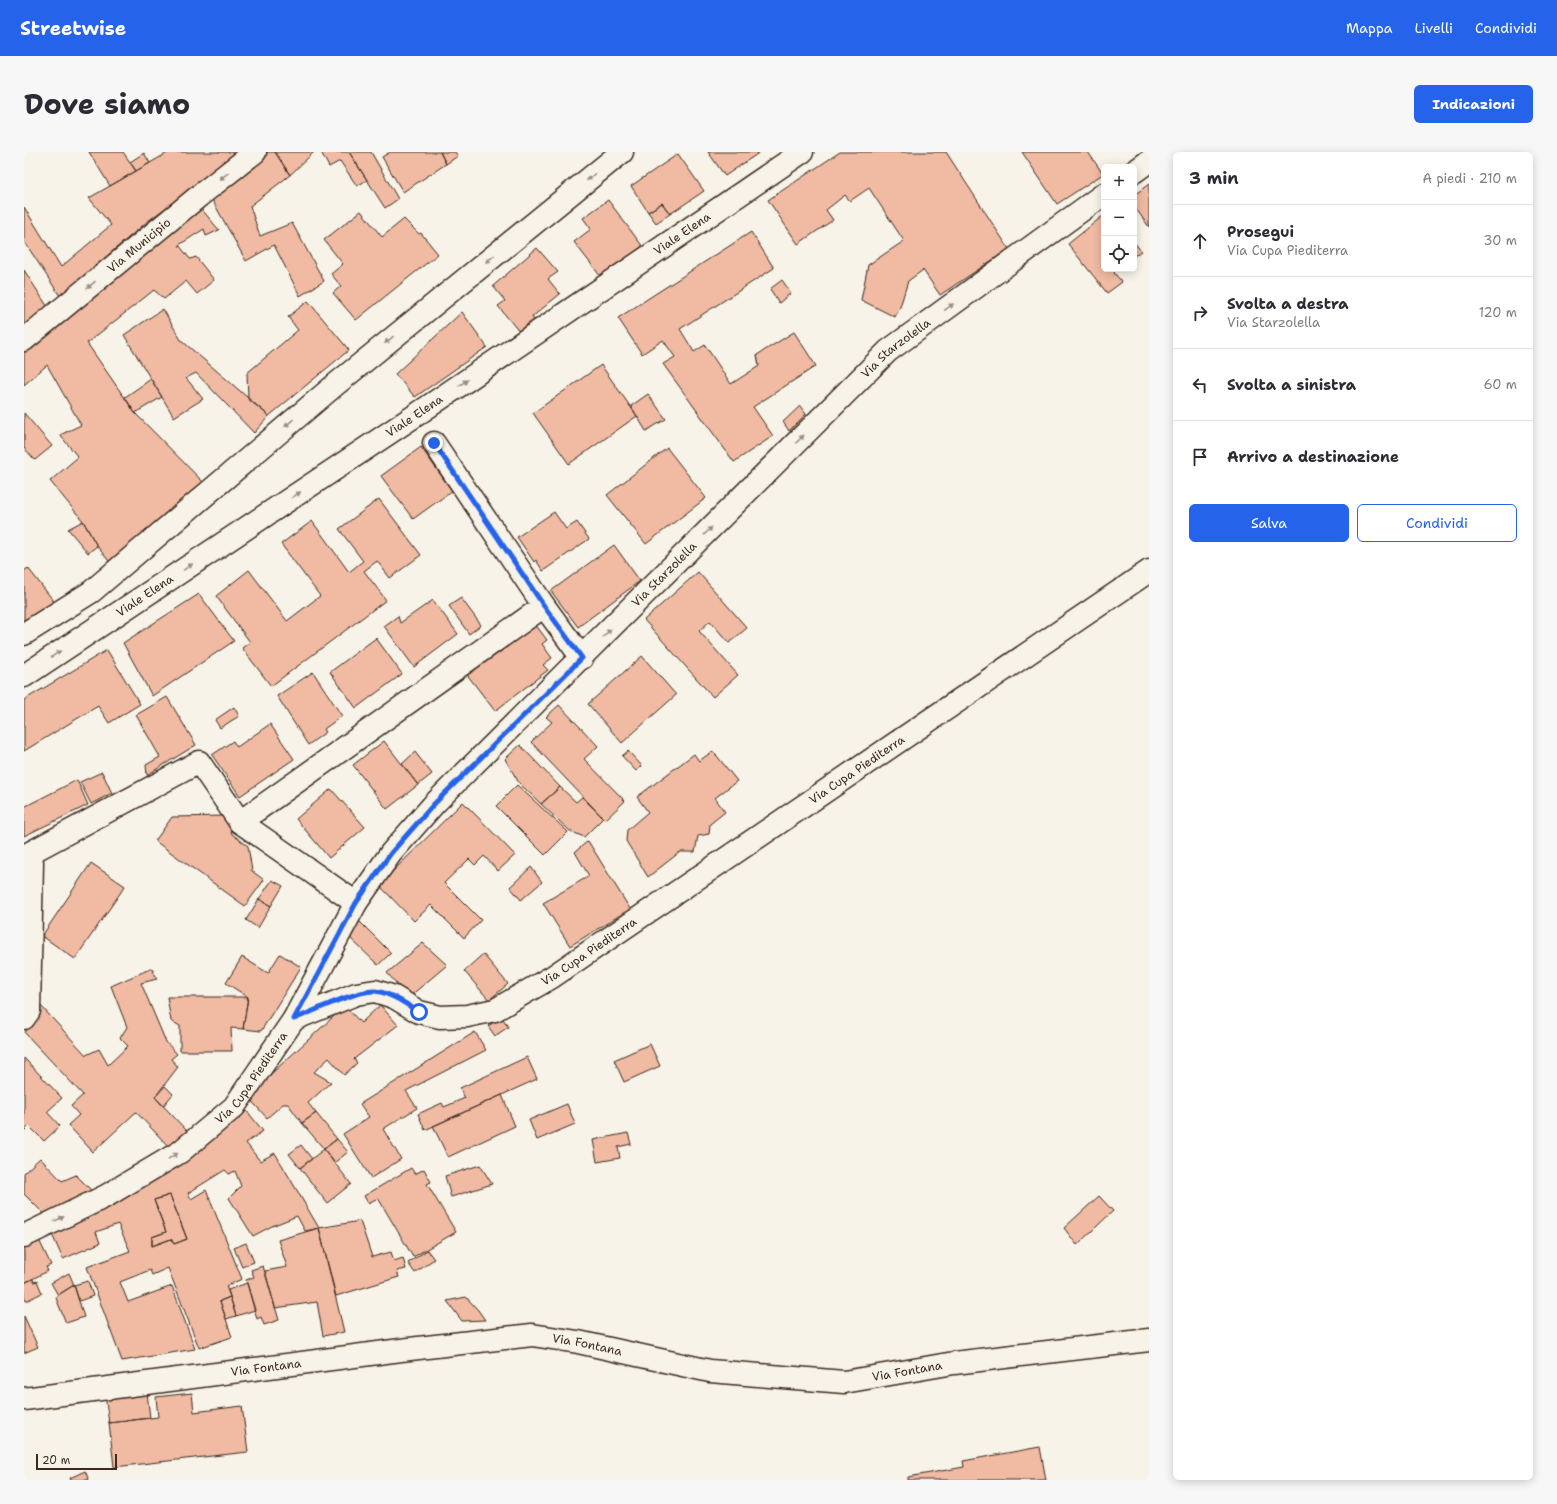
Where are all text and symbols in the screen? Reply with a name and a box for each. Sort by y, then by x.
text: Streetwise [20,16,126,41]
text: Mappa [1346,19,1393,37]
text: Livelli [1415,19,1453,37]
text: Condividi [1475,19,1537,37]
text: Dove siamo [24,85,190,123]
button: Indicazioni [1414,85,1533,123]
map controls [1101,164,1137,272]
button: + [1101,164,1137,200]
text: 3 min [1189,167,1239,189]
text: A piedi · 210 m [1423,170,1517,187]
one-way arrow [219,172,230,180]
one-way arrow [586,172,597,181]
button: − [1101,200,1137,236]
street label: Viale Elena [651,208,714,259]
street label: Via Municipio [104,214,174,276]
text: Prosegui [1227,222,1294,242]
icon: ahead [1189,230,1211,252]
text: 30 m [1483,232,1517,249]
button: locate [1101,236,1137,272]
text: Via Cupa Piediterra [1227,242,1348,259]
one-way arrow [485,254,496,263]
one-way arrow [86,281,97,290]
text: Svolta a destra [1227,294,1349,314]
icon: right [1189,302,1211,324]
one-way arrow [944,303,954,311]
text: 120 m [1479,304,1517,321]
street label: Via Starzolella [857,314,934,382]
text: Via Starzolella [1227,314,1320,331]
one-way arrow [384,336,395,345]
icon: left [1189,374,1211,396]
text: Svolta a sinistra [1227,375,1356,395]
text: 60 m [1484,376,1517,393]
one-way arrow [457,379,468,387]
street label: Viale Elena [383,391,446,441]
one-way arrow [284,419,295,428]
route end [425,434,443,452]
one-way arrow [795,434,805,444]
icon: arrive [1189,446,1211,468]
text: Arrivo a destinazione [1227,447,1399,467]
one-way arrow [291,491,302,498]
button: Salva [1189,504,1349,542]
button: Condividi [1357,504,1517,542]
one-way arrow [703,526,713,536]
street label: Via Starzolella [628,538,701,610]
one-way arrow [182,563,194,570]
street label: Viale Elena [113,571,177,620]
one-way arrow [602,628,612,638]
one-way arrow [51,650,62,658]
street label: Via Cupa Piediterra [806,731,908,808]
street label: Via Cupa Piediterra [538,913,640,990]
route start [410,1003,428,1021]
street label: Via Cupa Piediterra [212,1028,291,1128]
one-way arrow [167,1153,179,1160]
one-way arrow [53,1216,65,1222]
street label: Via Fontana [551,1330,624,1360]
street label: Via Fontana [230,1355,303,1380]
street label: Via Fontana [871,1357,944,1385]
scale bar [36,1452,117,1471]
text: 20 m [42,1453,70,1468]

